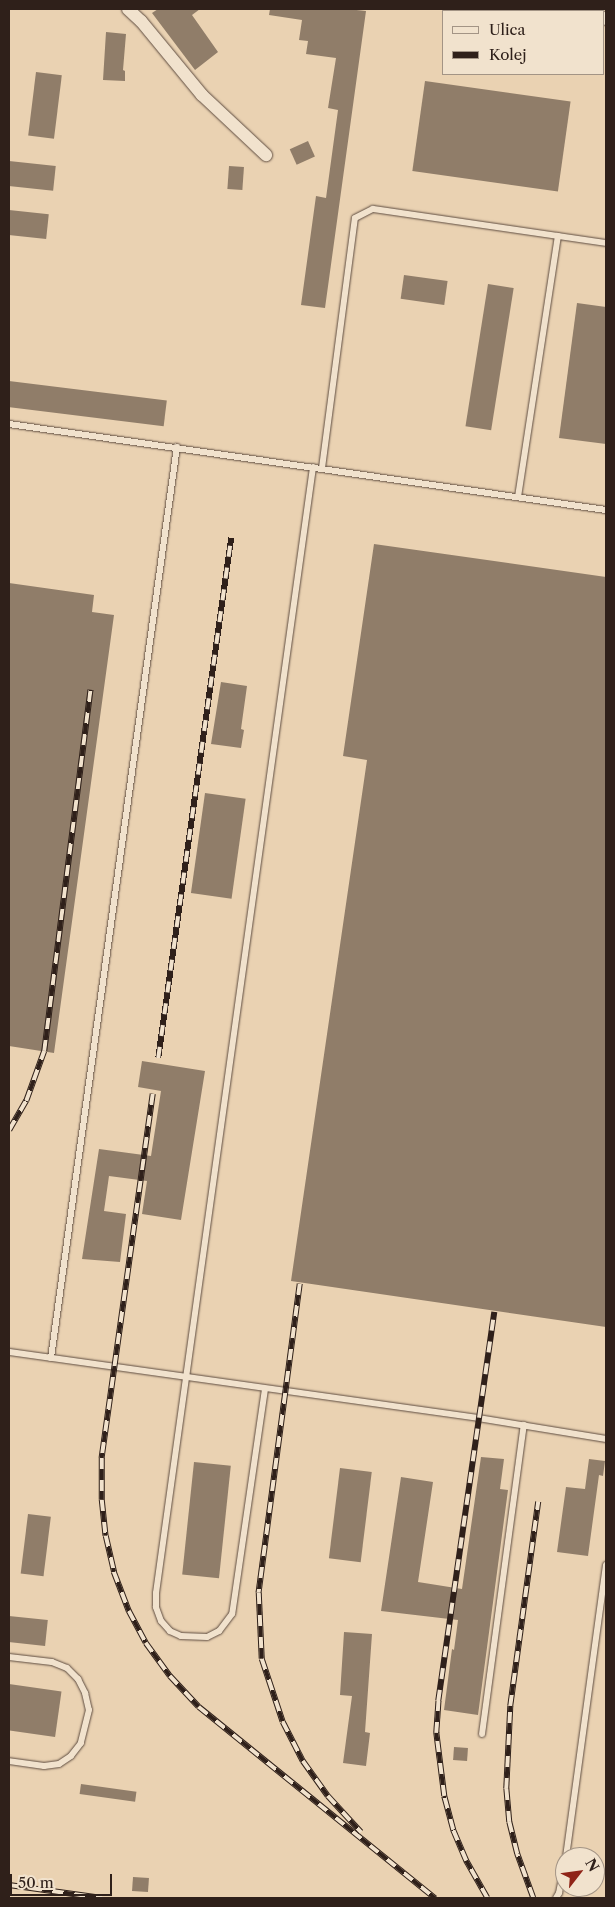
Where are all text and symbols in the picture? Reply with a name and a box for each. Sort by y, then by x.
legend [442,10,605,75]
text: Ulica [489,20,525,39]
text: Kolej [489,45,526,64]
north arrow [555,1847,605,1897]
text: N [581,1855,603,1875]
scale bar [12,1864,115,1896]
text: 50 m [18,1873,54,1892]

